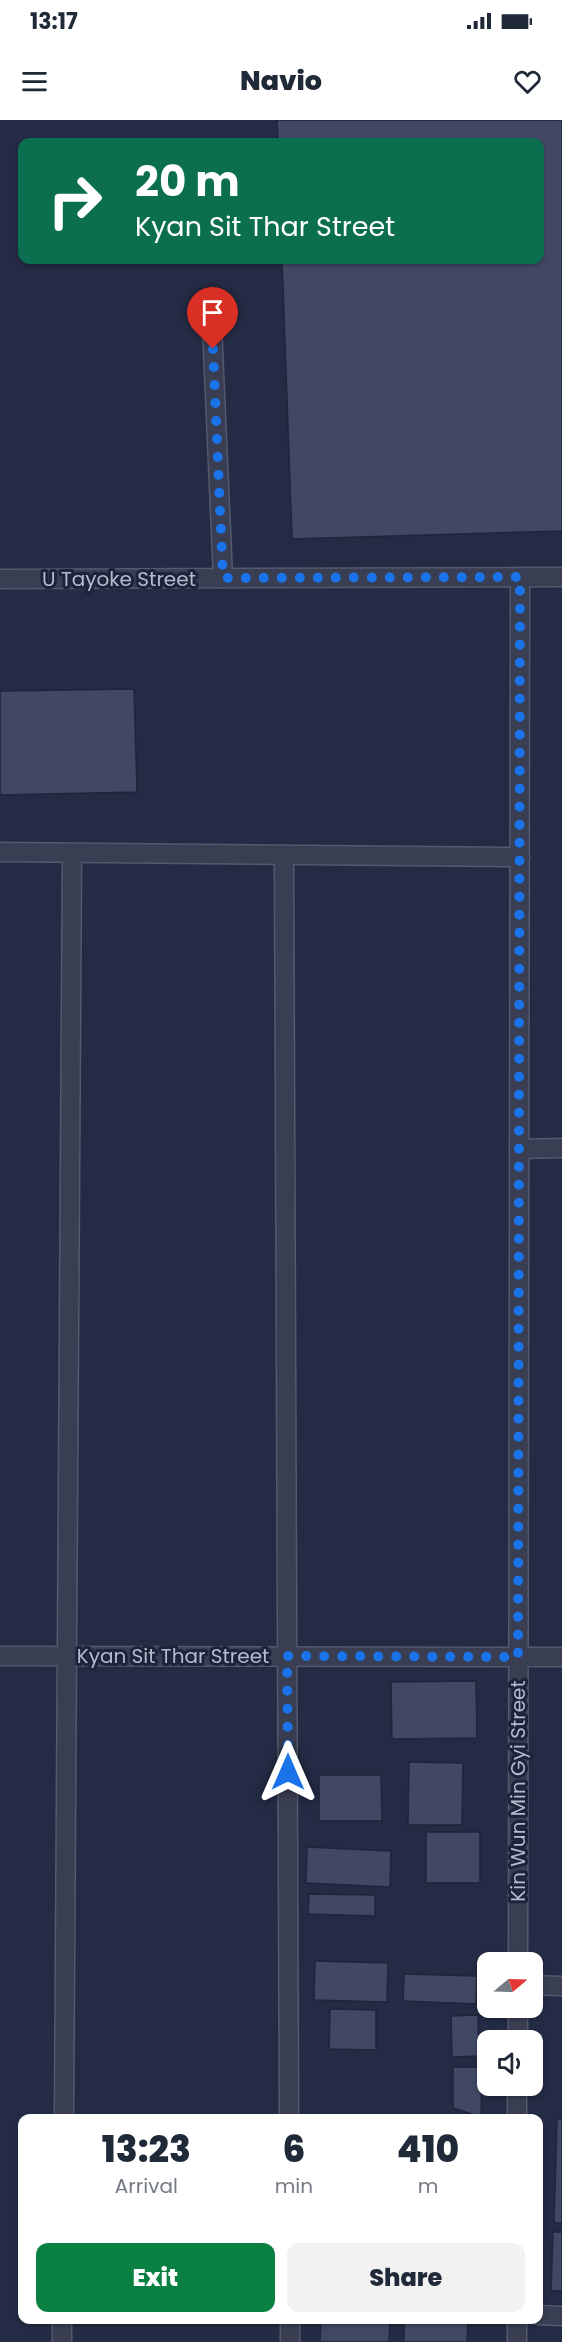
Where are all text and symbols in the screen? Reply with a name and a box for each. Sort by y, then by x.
text: 13:17 [30,6,78,37]
text: Navio [240,62,322,99]
icon: menu [18,65,51,98]
icon: heart [511,65,544,98]
text: 20 m [135,152,240,211]
icon: right [36,162,114,240]
text: Kyan Sit Thar Street [135,208,395,245]
pin [187,287,238,349]
icon: arrive [196,296,229,329]
street label: U Tayoke Street [42,565,196,593]
street label: Kyan Sit Thar Street [77,1642,269,1670]
street label: Kin Wun Min Gyi Street [504,1680,532,1902]
position arrow [256,1740,320,1804]
north arrow [477,1952,543,2018]
map controls [477,1952,543,2096]
button: sound [477,2030,543,2096]
text: 13:23 [102,2124,191,2175]
text: 6 [282,2124,305,2175]
text: 410 [397,2124,459,2175]
text: Arrival [115,2172,178,2200]
text: min [275,2172,313,2200]
text: m [418,2172,438,2200]
button: Exit [36,2243,275,2312]
button: Share [287,2243,525,2312]

